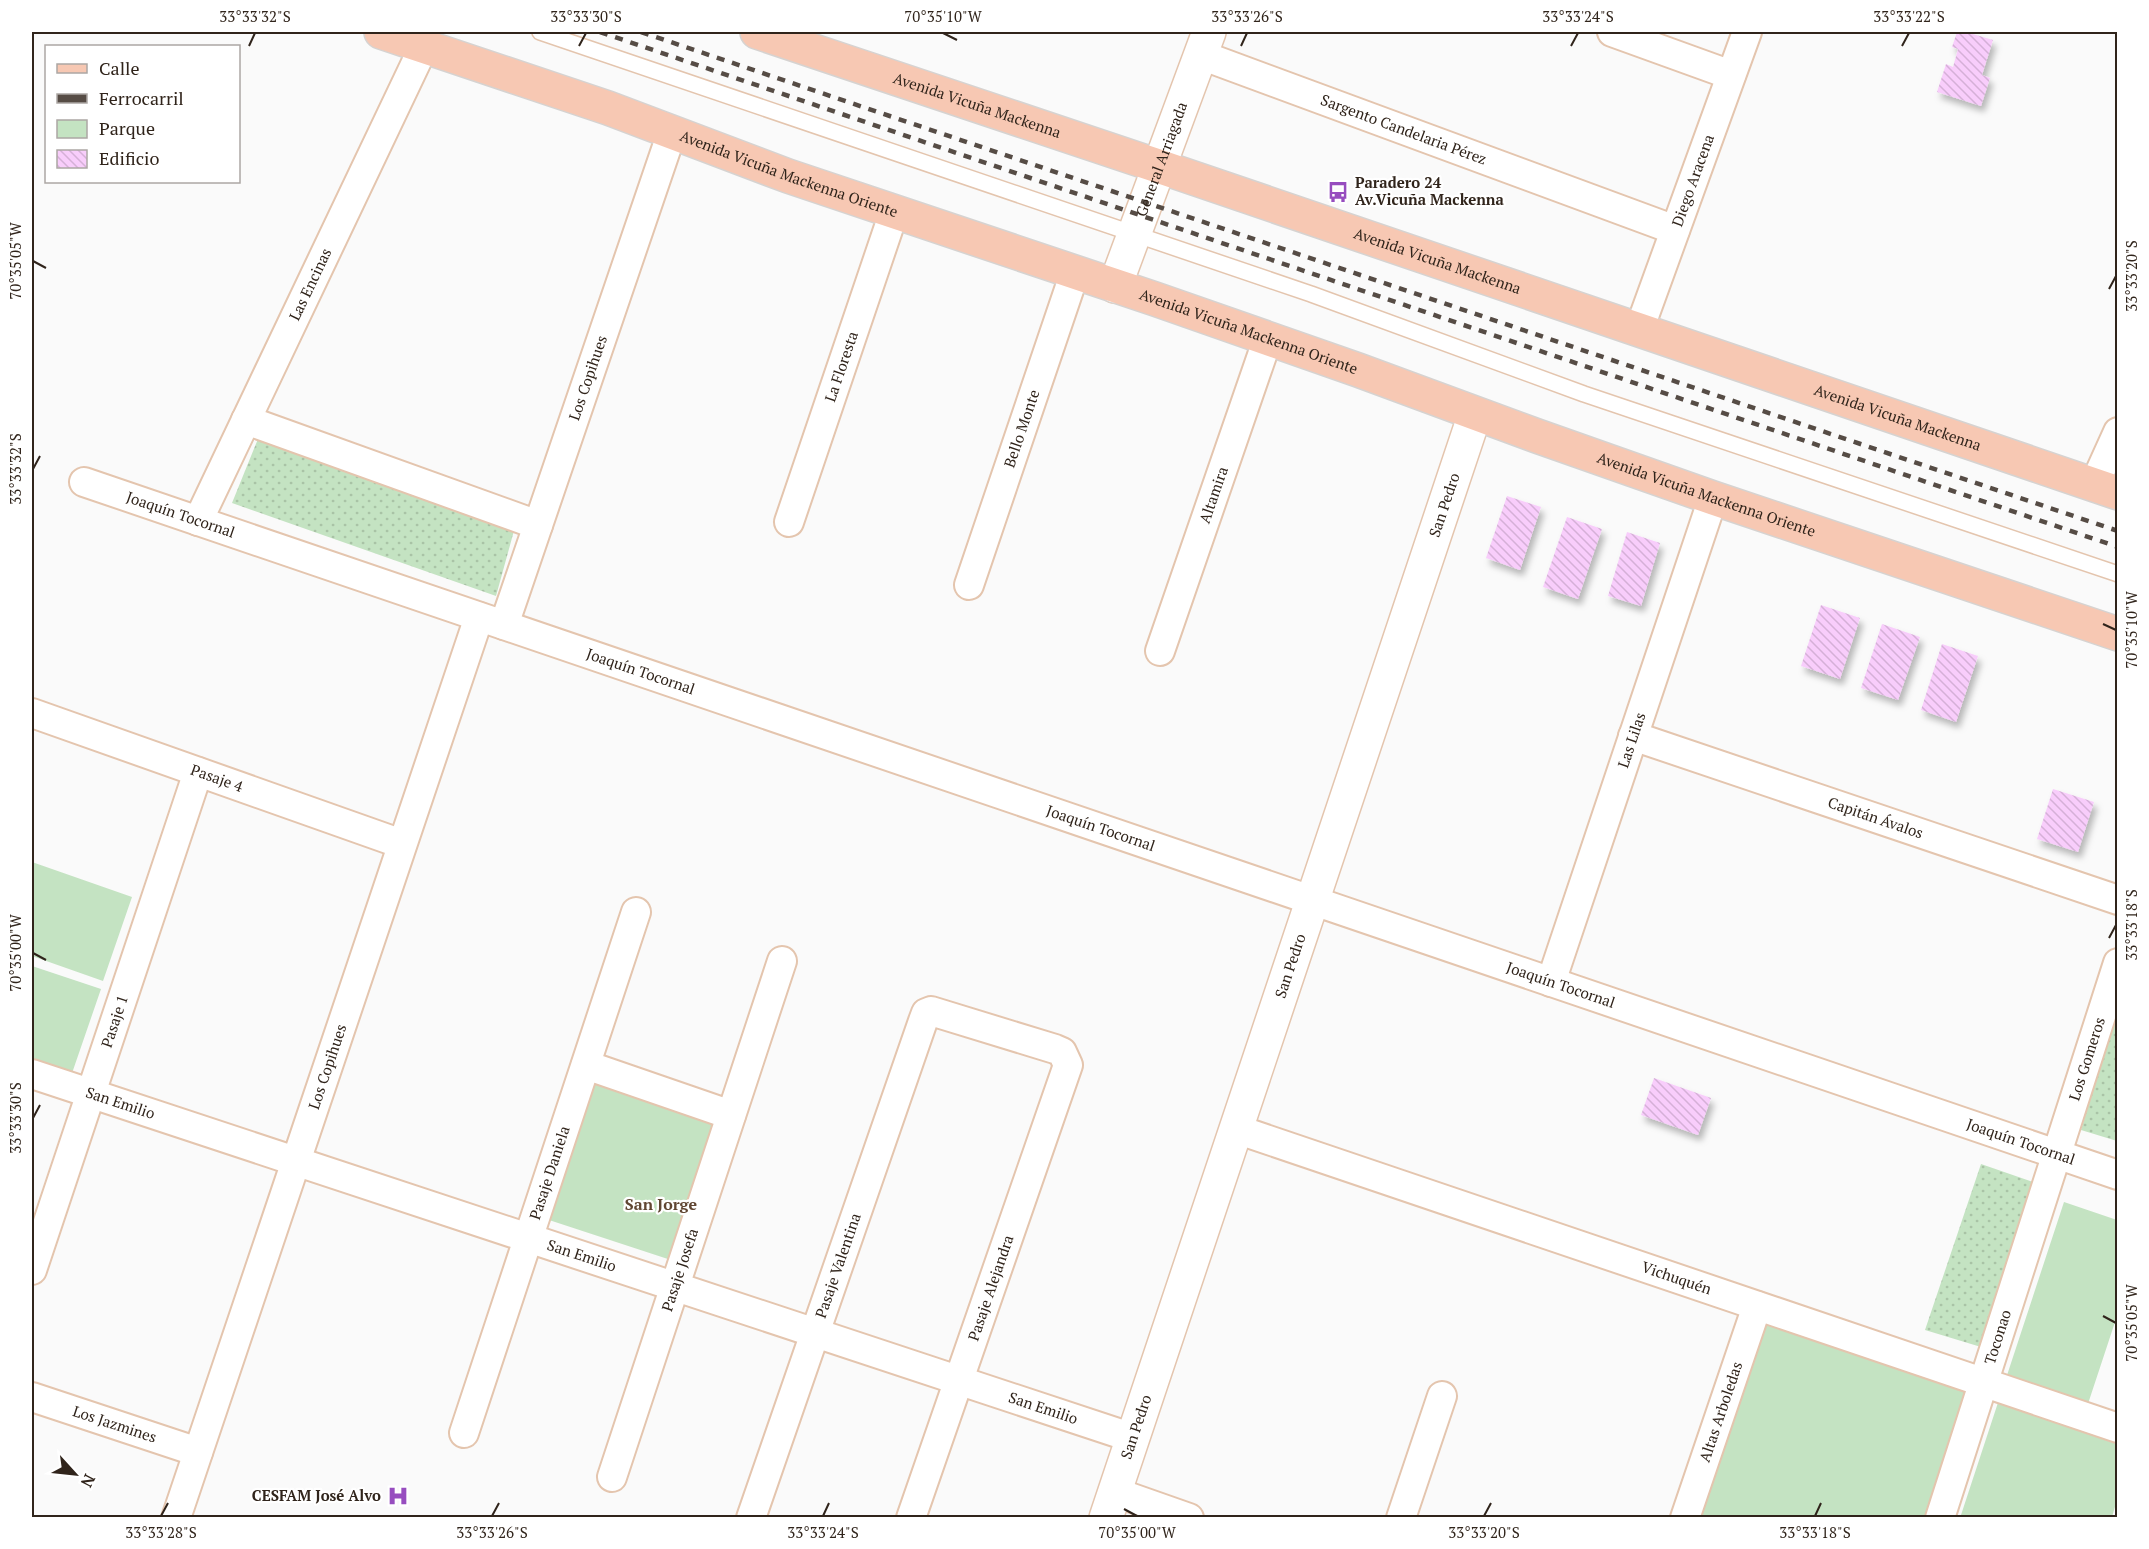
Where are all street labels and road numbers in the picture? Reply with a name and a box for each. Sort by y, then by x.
street label: Avenida Vicuña Mackenna [891,67,1064,142]
street label: Sargento Candelaria Pérez [1318,89,1490,169]
street label: General Arriagada [1131,99,1191,219]
street label: Avenida Vicuña Mackenna Oriente [677,125,901,221]
street label: Diego Aracena [1666,131,1718,229]
street label: Avenida Vicuña Mackenna [1352,223,1524,298]
street label: Las Encinas [284,244,335,324]
street label: Avenida Vicuña Mackenna Oriente [1137,284,1361,378]
street label: La Floresta [819,328,862,404]
street label: Los Copihues [563,332,611,423]
street label: Avenida Vicuña Mackenna [1812,379,1984,455]
street label: Bello Monte [998,387,1043,470]
street label: Avenida Vicuña Mackenna Oriente [1595,447,1819,541]
street label: Altamira [1194,463,1232,526]
street label: San Pedro [1424,470,1464,540]
street label: Joaquín Tocornal [124,486,238,542]
street label: Joaquín Tocornal [584,643,698,698]
street label: Las Lilas [1612,710,1650,770]
street label: Pasaje 4 [188,759,246,796]
street label: Capitán Ávalos [1826,792,1926,842]
street label: Joaquín Tocornal [1044,800,1158,855]
street label: San Pedro [1269,931,1310,1000]
street label: Joaquín Tocornal [1504,956,1618,1012]
street label: Pasaje 1 [96,992,132,1050]
street label: Los Gomeros [2064,1015,2109,1103]
street label: Los Copihues [303,1021,350,1112]
street label: San Emilio [83,1081,158,1123]
street label: Joaquín Tocornal [1964,1113,2078,1169]
street label: Pasaje Daniela [524,1123,574,1222]
street label: Pasaje Valentina [810,1210,865,1321]
street label: Pasaje Josefa [656,1225,702,1314]
street label: Pasaje Alejandra [963,1232,1018,1343]
street label: San Emilio [545,1234,619,1276]
street label: Vichuquén [1639,1256,1714,1298]
street label: Toconao [1979,1307,2015,1367]
street label: Altas Arboledas [1694,1359,1746,1464]
street label: San Emilio [1006,1387,1081,1428]
street label: San Pedro [1115,1392,1156,1461]
street label: Los Jazmines [70,1400,159,1447]

